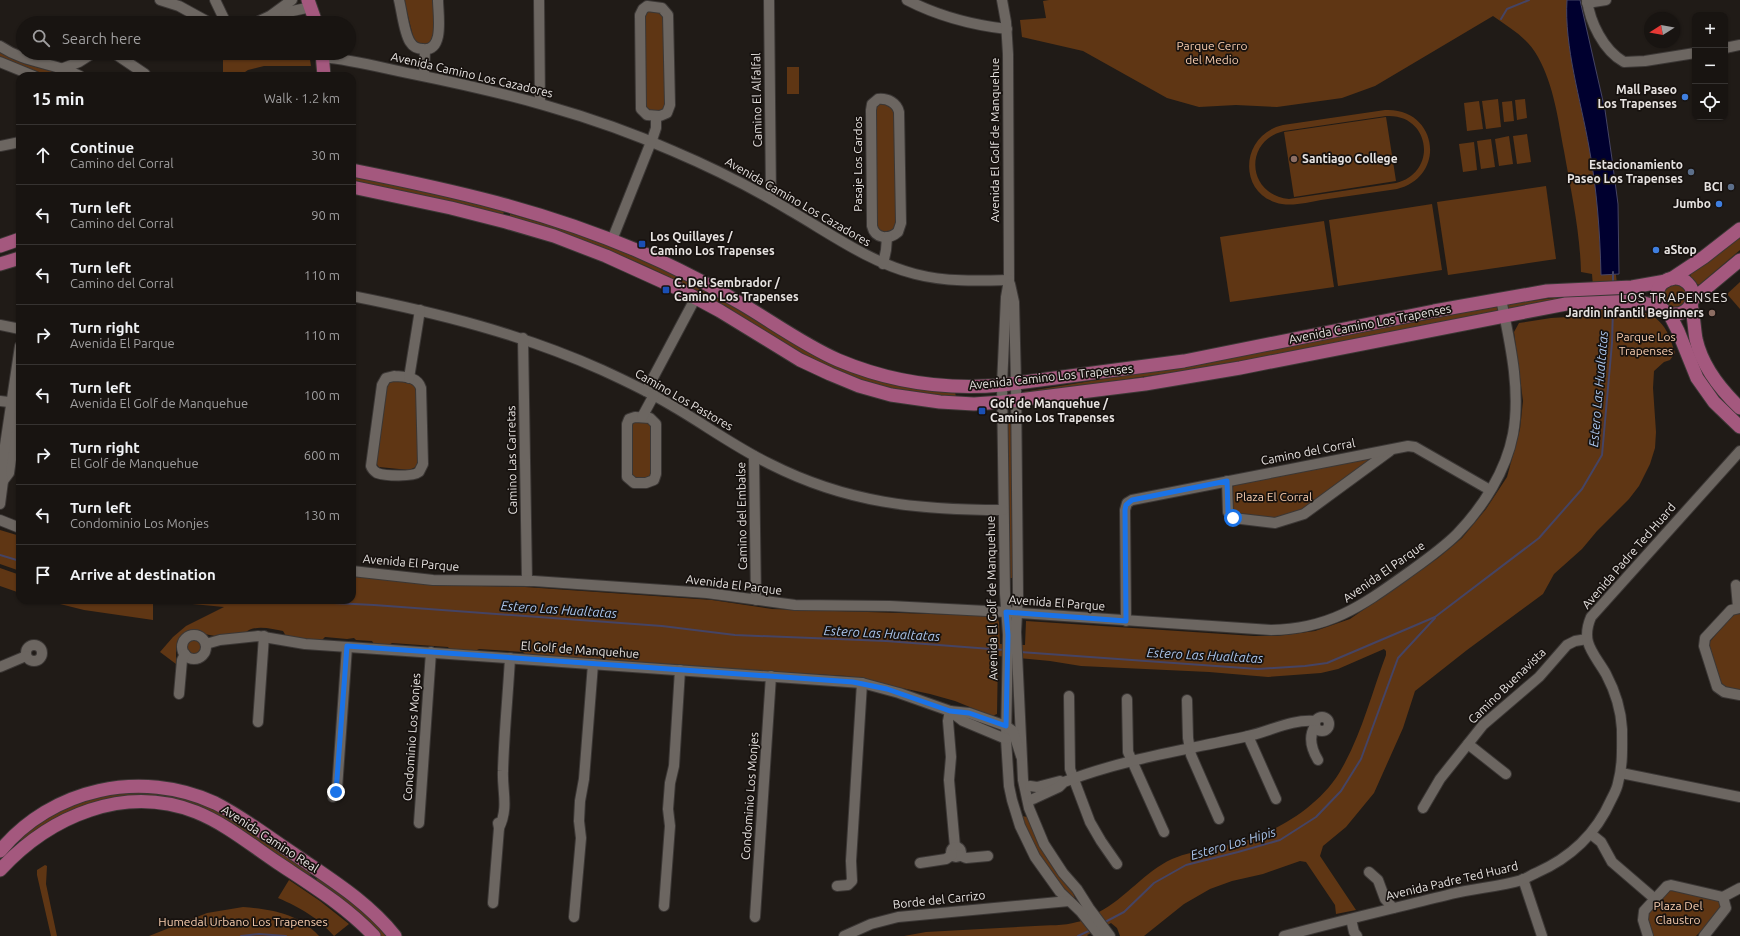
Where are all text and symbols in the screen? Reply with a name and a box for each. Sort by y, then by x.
north arrow [1644,12,1680,48]
map controls [1692,12,1728,120]
button: + [1692,12,1728,48]
search box [16,16,356,60]
icon: search [30,27,52,49]
text: Search here [62,30,141,47]
park label: Parque Cerro del Medio [1176,39,1248,66]
button: − [1692,48,1728,84]
street label: Avenida Camino Los Cazadores [390,50,554,100]
street label: Camino El Alfalfal [749,53,764,147]
street label: Avenida El Golf de Manquehue [988,58,1001,222]
place label: Mall Paseo Los Trapenses [1597,83,1677,110]
button: locate [1692,84,1728,120]
text: 15 min [32,89,85,108]
text: Walk · 1.2 km [264,91,340,105]
marker: Mall Paseo Los Trapenses [1680,92,1690,102]
street label: Pasaje Los Cardos [851,116,864,212]
text: Continue [70,139,134,156]
icon: ahead [32,144,54,166]
text: 30 m [311,148,340,162]
place label: Santiago College [1302,152,1398,165]
street label: Avenida Camino Los Cazadores [723,154,873,249]
marker: Santiago College [1289,154,1299,164]
text: Camino del Corral [70,156,174,170]
place label: Estacionamiento Paseo Los Trapenses [1567,158,1683,185]
marker: Estacionamiento Paseo Los Trapenses [1686,167,1696,177]
place label: BCI [1704,180,1723,193]
marker: BCI [1726,182,1736,192]
place label: Jumbo [1673,197,1711,210]
text: Turn left [70,199,131,216]
marker: Jumbo [1714,199,1724,209]
icon: left [32,204,54,226]
text: 90 m [311,208,340,222]
text: Camino del Corral [70,216,174,230]
place label: Los Quillayes / Camino Los Trapenses [650,230,775,257]
marker: Los Quillayes / Camino Los Trapenses [637,239,647,249]
place label: aStop [1664,243,1697,256]
marker: aStop [1651,245,1661,255]
text: Turn left [70,259,131,276]
icon: left [32,264,54,286]
text: 110 m [304,268,340,282]
text: Camino del Corral [70,276,174,290]
place label: C. Del Sembrador / Camino Los Trapenses [674,276,799,303]
marker: C. Del Sembrador / Camino Los Trapenses [661,285,671,295]
district label: LOS TRAPENSES [1620,290,1728,304]
street label: Avenida Camino Los Trapenses [1288,301,1452,346]
place label: Jardin infantil Beginners [1565,306,1704,319]
marker: Jardin infantil Beginners [1707,308,1717,318]
text: Turn right [70,319,140,336]
icon: right [32,324,54,346]
text: 110 m [304,328,340,342]
water label: Estero Las Hualtatas [1586,330,1610,448]
park label: Parque Los Trapenses [1616,330,1676,357]
text: Avenida El Parque [70,336,175,350]
street label: Avenida Camino Los Trapenses [968,361,1134,392]
street label: Camino Los Pastores [633,366,736,433]
text: Turn left [70,379,131,396]
icon: left [32,384,54,406]
text: 100 m [304,388,340,402]
text: Avenida El Golf de Manquehue [70,396,248,410]
place label: Golf de Manquehue / Camino Los Trapenses [990,397,1115,424]
street label: Camino Las Carretas [504,405,519,515]
marker: Golf de Manquehue / Camino Los Trapenses [977,406,987,416]
street label: Camino del Corral [1260,436,1356,467]
text: Turn right [70,439,140,456]
icon: right [32,444,54,466]
text: 600 m [304,448,340,462]
text: El Golf de Manquehue [70,456,199,470]
street label: Camino del Embalse [734,462,749,570]
park label: Plaza El Corral [1236,490,1312,503]
text: Turn left [70,499,131,516]
street label: Avenida Padre Ted Huard [1579,500,1678,611]
icon: left [32,504,54,526]
text: 130 m [304,508,340,522]
route start [1224,509,1242,527]
text: Condominio Los Monjes [70,516,209,530]
street label: Avenida El Golf de Manquehue [984,516,999,680]
street label: Avenida El Parque [1340,539,1427,605]
street label: Avenida El Parque [362,552,460,573]
icon: arrive [32,564,54,586]
text: Arrive at destination [70,566,216,583]
street label: Avenida El Parque [685,572,783,597]
street label: Avenida El Parque [1008,593,1106,612]
water label: Estero Las Hualtatas [500,598,618,620]
water label: Estero Las Hualtatas [823,623,941,643]
street label: El Golf de Manquehue [520,639,640,660]
water label: Estero Las Hualtatas [1146,645,1264,665]
street label: Camino Buenavista [1465,645,1548,726]
street label: Condominio Los Monjes [401,673,422,801]
street label: Condominio Los Monjes [739,732,760,860]
route end [327,783,345,801]
street label: Avenida Camino Real [220,802,321,875]
water label: Estero Los Hipis [1189,824,1278,862]
street label: Avenida Padre Ted Huard [1384,859,1519,902]
street label: Borde del Carrizo [892,888,986,911]
park label: Plaza Del Claustro [1653,899,1703,926]
park label: Humedal Urbano Los Trapenses [158,915,328,928]

